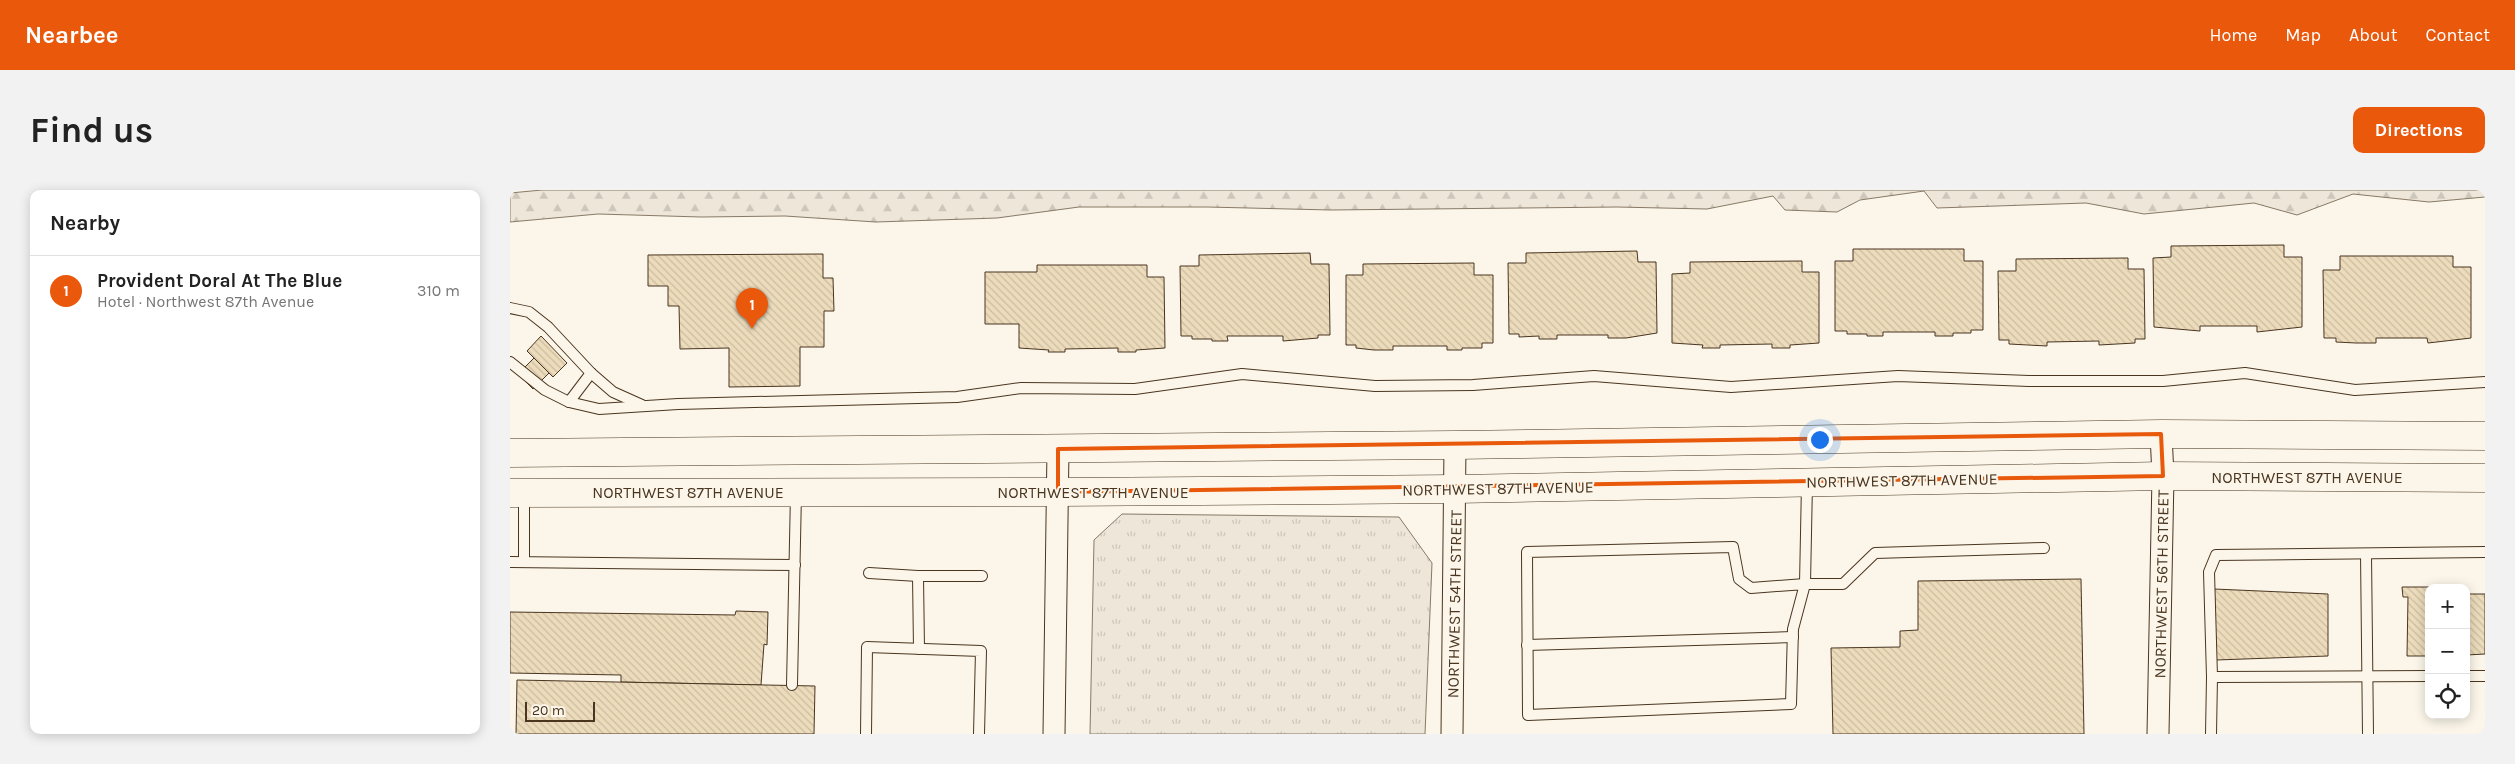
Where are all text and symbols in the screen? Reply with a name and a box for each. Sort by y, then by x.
text: Nearbee [25,21,119,49]
text: Home [2209,24,2257,46]
text: Map [2285,24,2321,46]
text: About [2349,24,2398,46]
text: Contact [2426,24,2490,46]
button: Directions [2353,107,2485,153]
text: Find us [30,110,153,151]
text: Nearby [50,211,120,235]
text: Provident Doral At The Blue [97,270,342,292]
text: 1 [63,281,69,300]
text: 310 m [417,281,460,300]
pin: 1 [736,288,768,329]
text: Hotel · Northwest 87th Avenue [97,292,314,311]
your location [1807,427,1833,453]
street label: NORTHWEST 87TH AVENUE [2211,468,2403,487]
street label: NORTHWEST 87TH AVENUE [1806,469,1998,492]
street label: NORTHWEST 87TH AVENUE [1402,477,1594,500]
street label: NORTHWEST 87TH AVENUE [592,483,784,502]
street label: NORTHWEST 87TH AVENUE [997,483,1189,502]
street label: NORTHWEST 56TH STREET [2150,489,2173,679]
street label: NORTHWEST 54TH STREET [1443,510,1466,698]
map controls [2425,584,2470,719]
button: + [2425,584,2470,629]
button: − [2425,629,2470,674]
button: locate [2425,674,2470,719]
scale bar [525,699,595,722]
text: 20 m [532,702,565,719]

